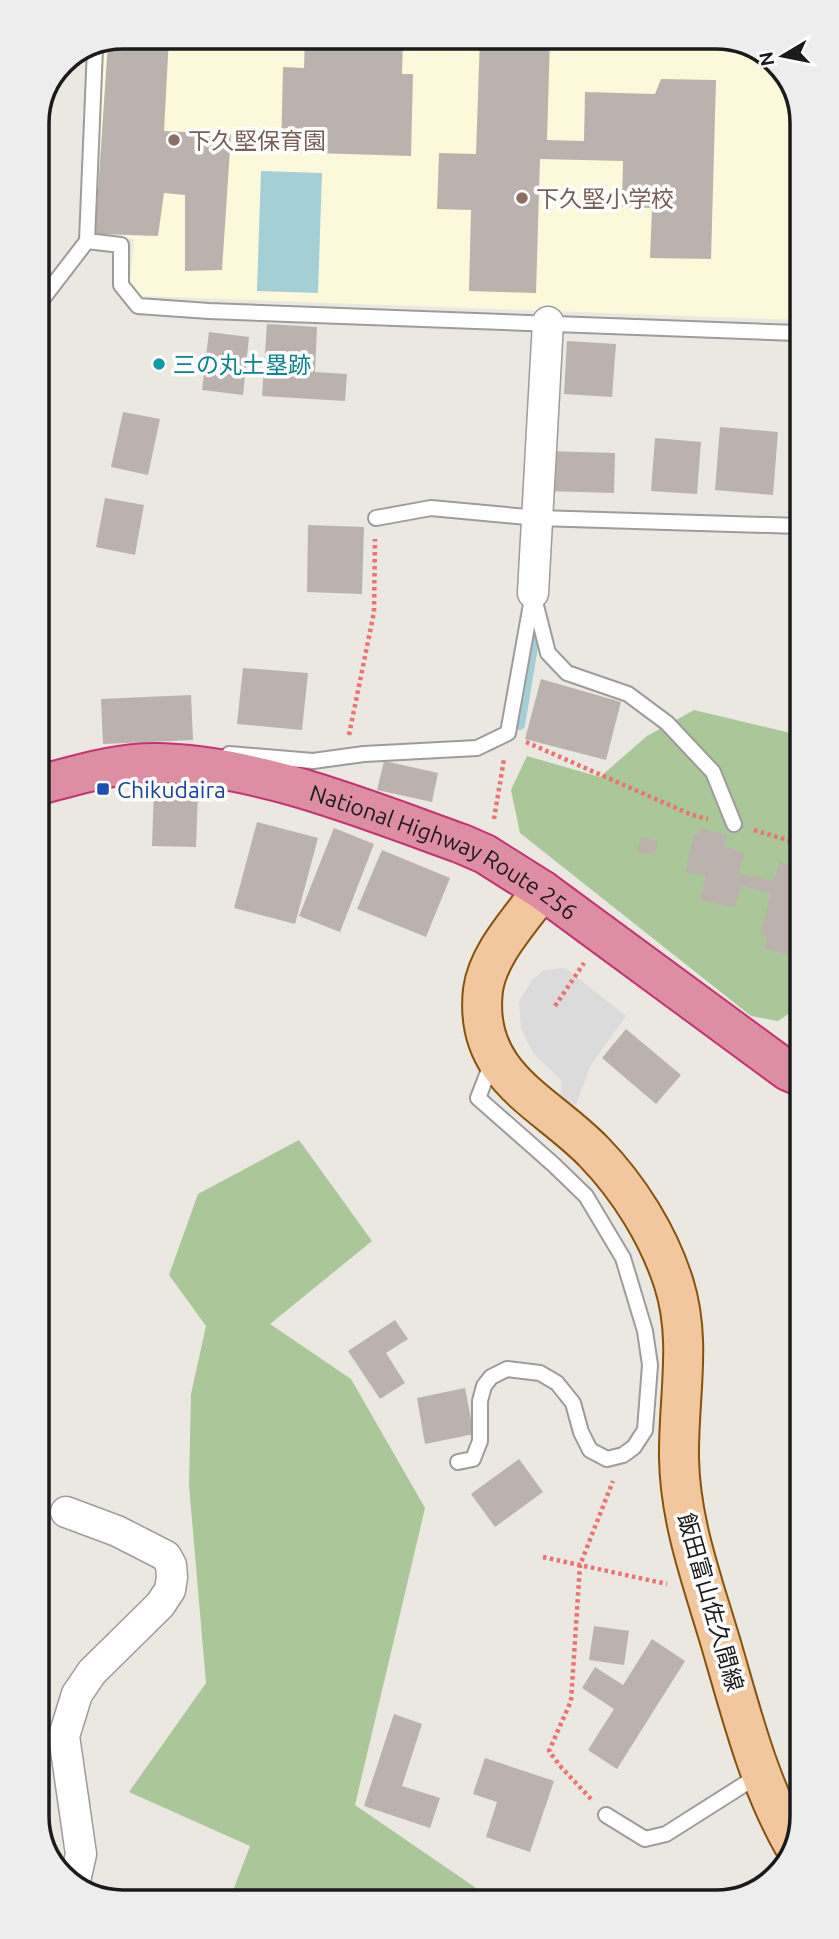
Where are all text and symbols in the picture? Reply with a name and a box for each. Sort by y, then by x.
north arrow [748,21,818,91]
text: N [754,50,778,68]
place label: 下久堅保育園 [188,128,326,153]
marker: 下久堅保育園 [166,132,182,148]
place label: 下久堅小学校 [536,186,674,211]
marker: 下久堅小学校 [514,190,530,206]
place label: 三の丸土塁跡 [173,352,311,377]
marker: 三の丸土塁跡 [151,356,167,372]
place label: Chikudaira [117,777,226,802]
street label: National Highway Route 256 [307,779,582,924]
marker: Chikudaira [95,781,111,797]
street label: 飯田富山佐久間線 [674,1510,748,1694]

